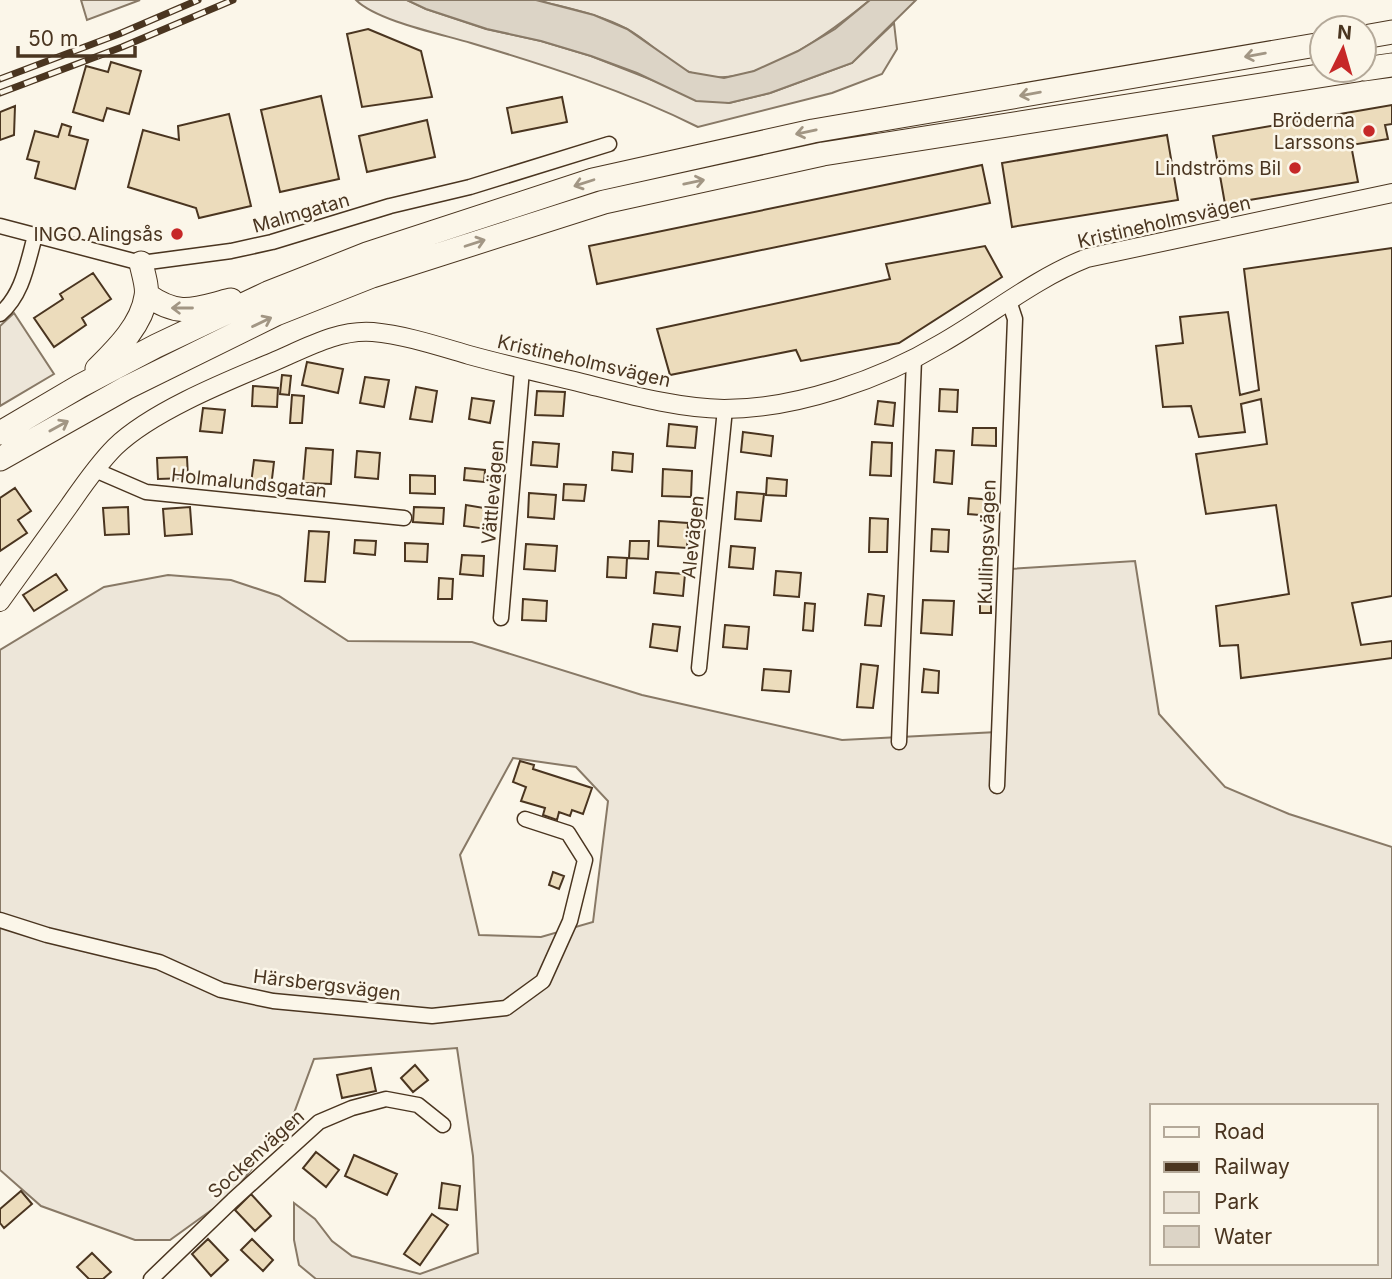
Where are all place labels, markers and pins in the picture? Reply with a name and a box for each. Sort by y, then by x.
place label: Bröderna Larssons [1272,109,1355,154]
marker: Bröderna Larssons [1361,123,1377,139]
place label: Lindströms Bil [1155,157,1281,180]
marker: Lindströms Bil [1287,160,1303,176]
place label: INGO Alingsås [34,223,163,246]
marker: INGO Alingsås [169,226,185,242]

